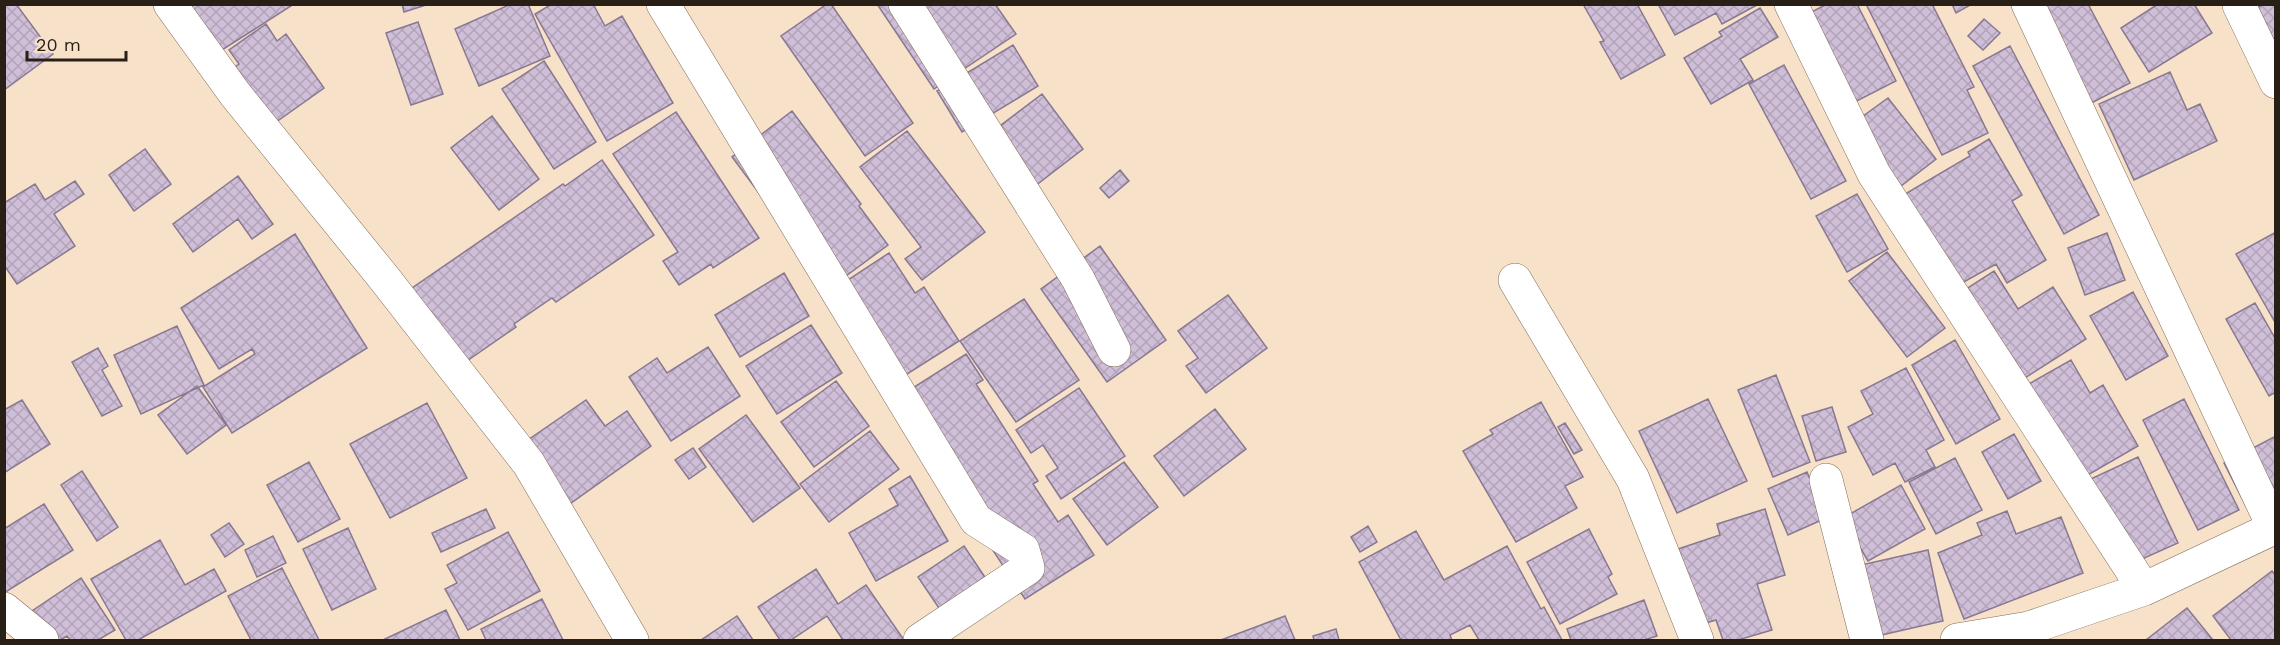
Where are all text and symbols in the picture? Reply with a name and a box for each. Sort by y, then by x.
scale bar [27,24,126,62]
text: 20 m [36,34,81,55]

